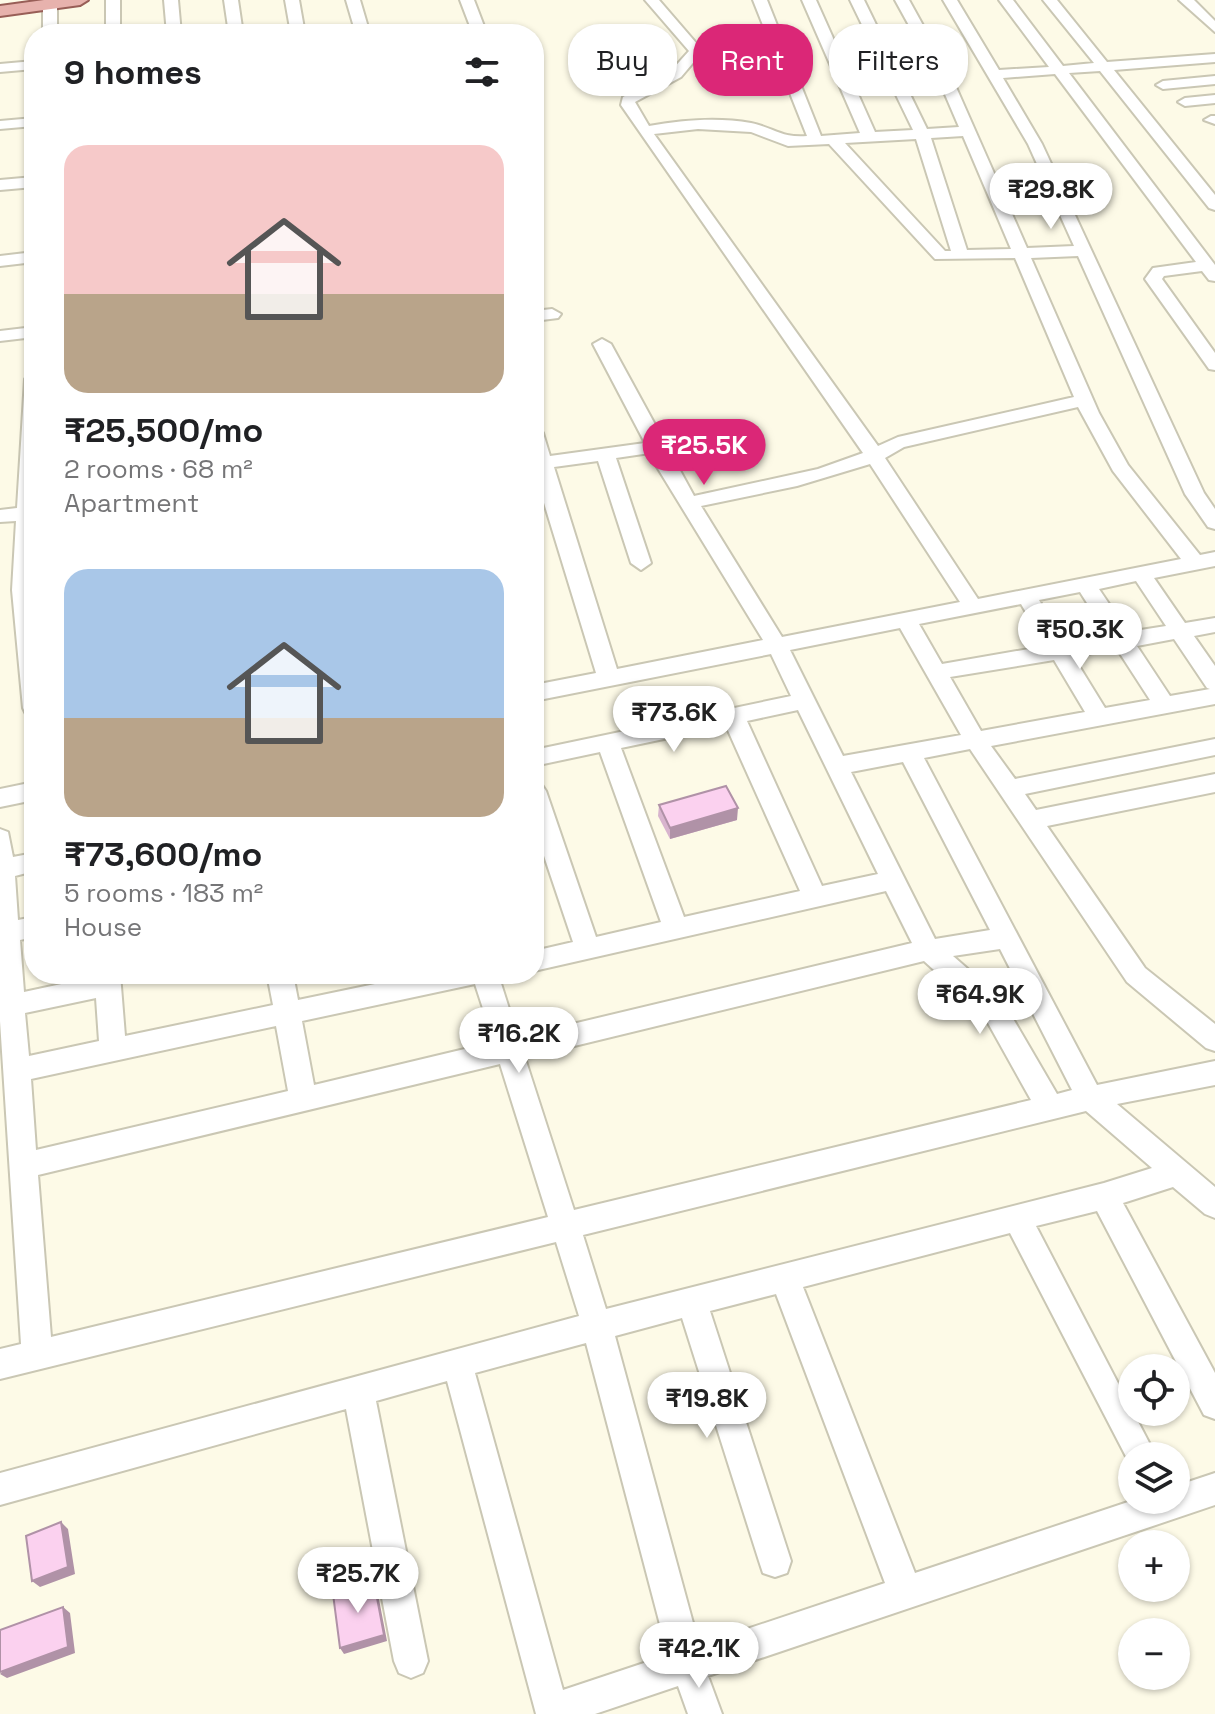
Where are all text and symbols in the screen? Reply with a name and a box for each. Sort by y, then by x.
chip: Buy [568,24,677,96]
chip: Rent [693,24,813,96]
chip: Filters [829,24,968,96]
icon: filters [460,50,504,94]
text: 9 homes [64,51,202,94]
pin: ₹29.8K [986,163,1116,231]
text: ₹29.8K [1008,172,1094,206]
icon: home [212,197,356,341]
text: ₹25,500/mo [64,409,263,452]
pin: ₹25.5K [639,419,769,487]
text: ₹25.5K [661,428,747,462]
text: 2 rooms · 68 m² [64,452,253,486]
text: Apartment [64,486,199,520]
pin: ₹50.3K [1015,603,1145,671]
text: ₹50.3K [1036,612,1124,646]
icon: home [212,621,356,765]
pin: ₹73.6K [609,686,739,754]
text: ₹73.6K [631,695,717,729]
text: ₹73,600/mo [64,833,262,876]
text: 5 rooms · 183 m² [64,876,263,910]
text: House [64,910,142,944]
pin: ₹64.9K [915,968,1045,1036]
text: ₹64.9K [936,977,1024,1011]
pin: ₹16.2K [454,1007,584,1075]
text: ₹16.2K [477,1016,561,1050]
map controls [1118,1354,1190,1690]
button: locate [1118,1354,1190,1426]
pin: ₹19.8K [642,1372,772,1440]
text: ₹19.8K [665,1381,749,1415]
button: layers [1118,1442,1190,1514]
button: + [1118,1530,1190,1602]
pin: ₹25.7K [293,1547,423,1615]
text: ₹25.7K [316,1556,400,1590]
button: − [1118,1618,1190,1690]
pin: ₹42.1K [634,1622,764,1690]
text: ₹42.1K [658,1631,740,1665]

